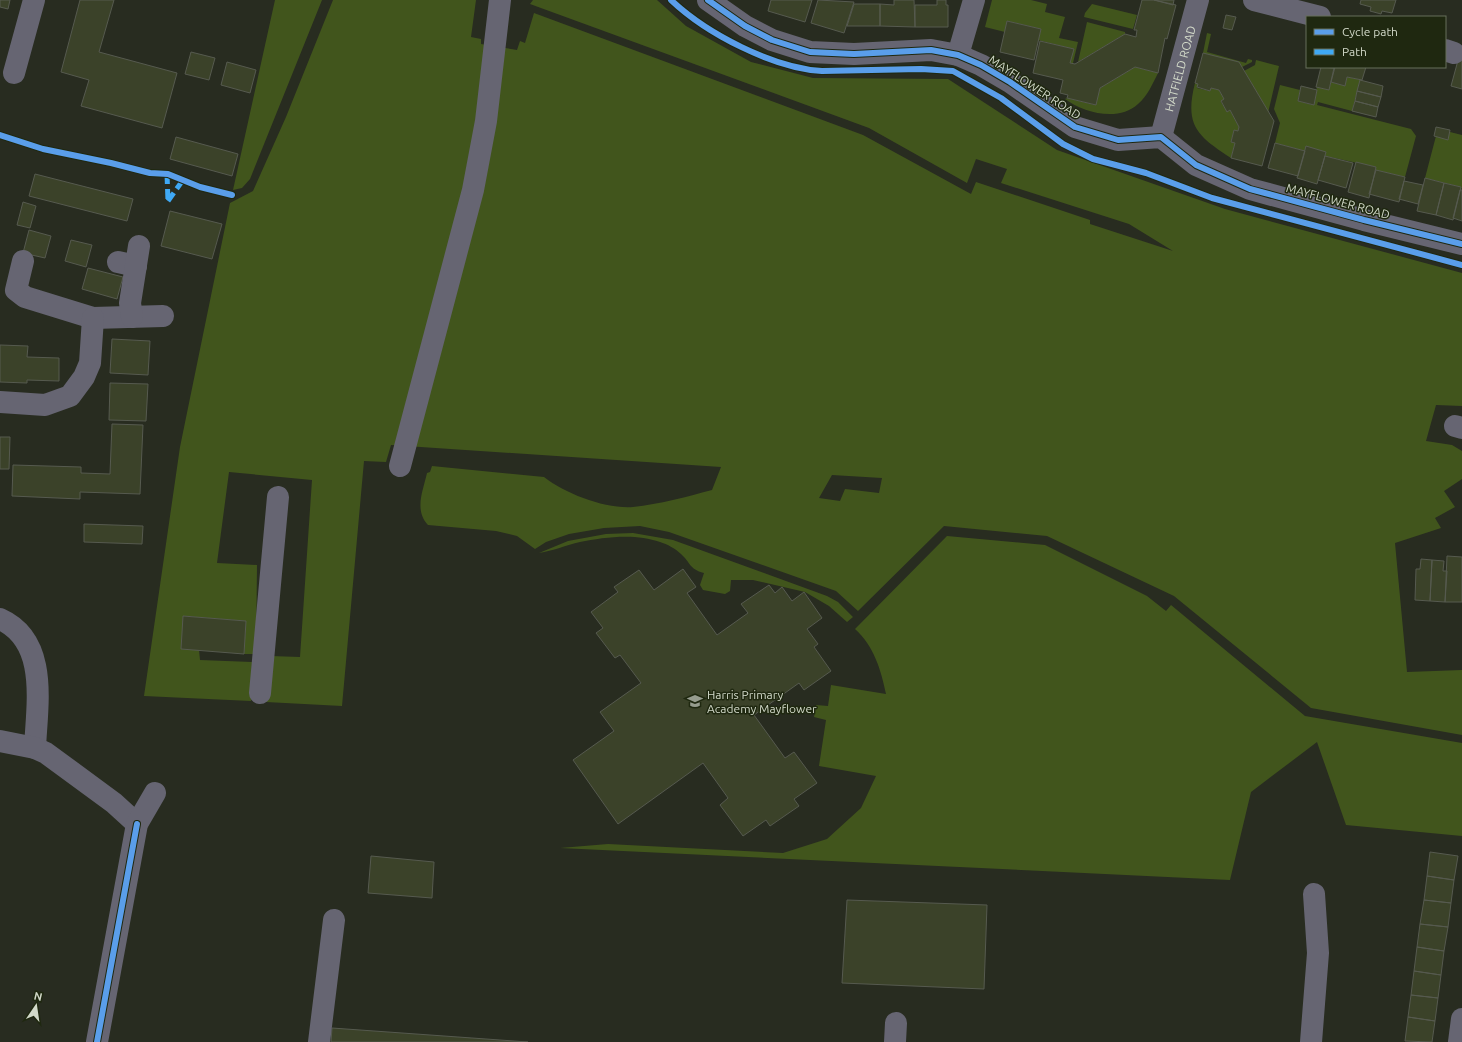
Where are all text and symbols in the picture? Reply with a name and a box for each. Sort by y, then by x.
legend [1306,16,1446,68]
street label: HATFIELD ROAD [1162,24,1197,113]
text: Cycle path [1342,25,1398,38]
text: Path [1342,45,1367,58]
street label: MAYFLOWER ROAD [987,53,1083,121]
street label: MAYFLOWER ROAD [1285,181,1391,221]
place label: Harris Primary Academy Mayflower [707,688,817,715]
school or university icon: Harris Primary Academy Mayflower [686,692,704,710]
north arrow [16,986,56,1026]
text: N [33,989,44,1003]

